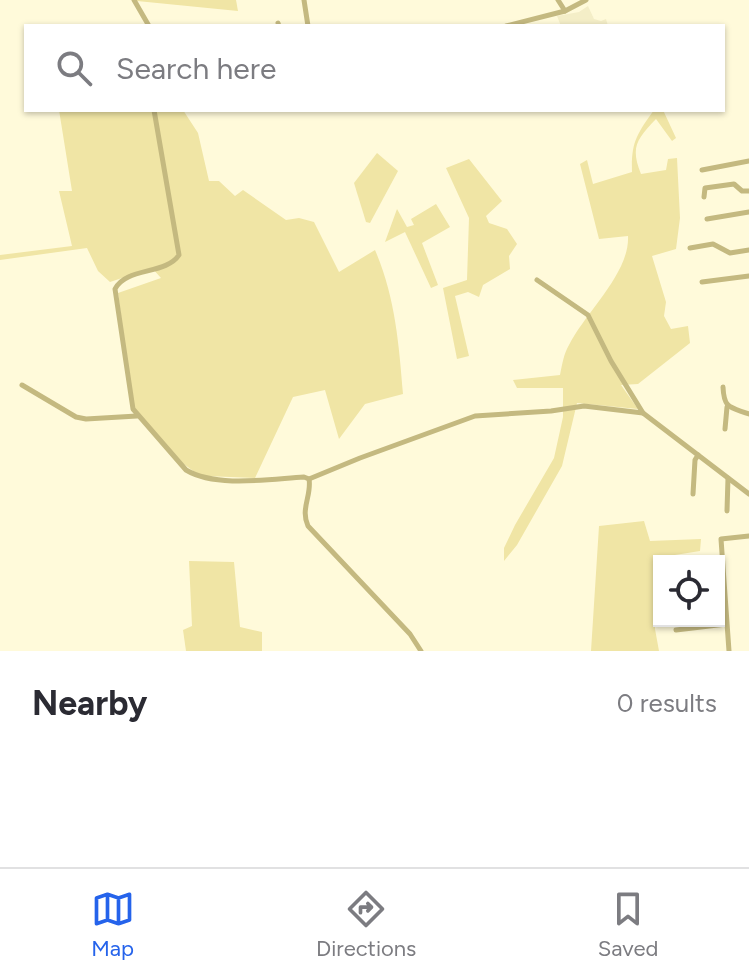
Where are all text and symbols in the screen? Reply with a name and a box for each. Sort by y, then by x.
search box [24,24,725,112]
icon: search [52,46,96,90]
text: Search here [116,50,276,87]
map controls [653,555,725,627]
button: locate [653,555,725,627]
text: Nearby [32,683,147,724]
text: 0 results [617,687,717,719]
tab: Map [91,887,135,962]
tab: Directions [316,887,416,962]
tab: Saved [598,887,658,962]

